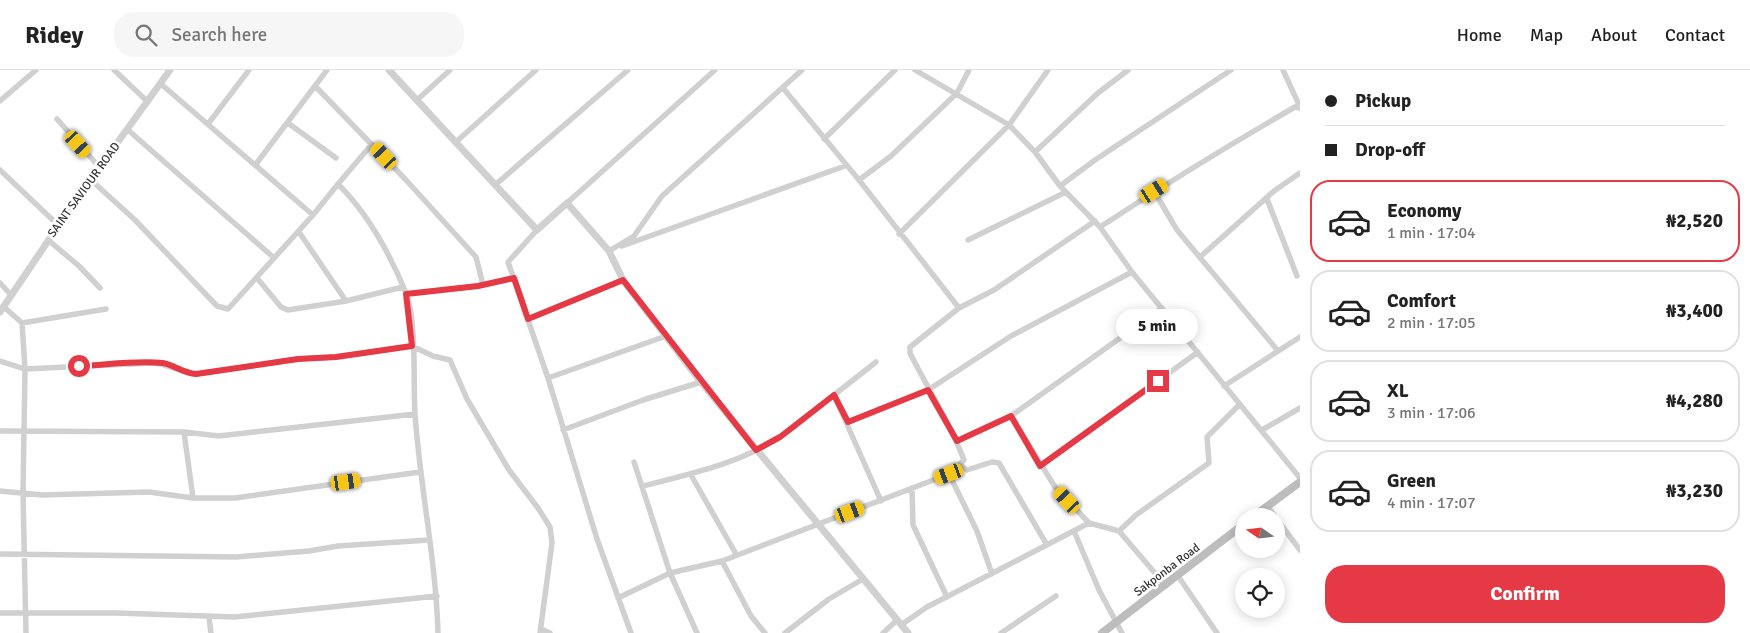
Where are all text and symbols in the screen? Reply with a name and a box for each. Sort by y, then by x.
search box [114,12,464,57]
text: Ridey [25,20,84,50]
icon: search [132,21,160,49]
text: Search here [172,23,267,47]
text: Home [1457,24,1502,46]
text: Map [1530,24,1563,46]
text: About [1591,24,1637,46]
text: Contact [1665,24,1725,46]
text: Pickup [1355,89,1411,113]
car [62,128,93,160]
text: Drop-off [1355,138,1425,162]
street label: SAINT SAVIOUR ROAD [45,139,124,240]
car [368,140,399,172]
car [1137,177,1170,205]
icon: car [1327,199,1372,244]
text: Economy [1387,199,1461,223]
text: ₦2,520 [1666,209,1723,233]
text: 1 min · 17:04 [1387,223,1476,243]
icon: car [1327,289,1372,334]
text: Comfort [1387,289,1456,313]
text: ₦3,400 [1666,299,1723,323]
callout: 5 min [1117,308,1199,344]
text: 2 min · 17:05 [1387,313,1476,333]
text: 5 min [1138,316,1176,336]
route start [68,355,90,377]
route end [1147,370,1169,392]
icon: car [1327,379,1372,424]
text: XL [1387,379,1409,403]
text: ₦4,280 [1666,389,1723,413]
text: 3 min · 17:06 [1387,403,1476,423]
car [932,462,965,486]
icon: car [1327,469,1372,514]
text: Green [1387,469,1436,493]
car [330,472,361,492]
text: ₦3,230 [1666,479,1723,503]
car [1051,484,1082,516]
text: 4 min · 17:07 [1387,493,1476,513]
car [833,500,866,524]
north arrow [1235,508,1285,558]
map controls [1235,508,1285,618]
street label: Sakponba Road [1131,540,1203,600]
button: Confirm [1325,565,1725,623]
button: locate [1235,568,1285,618]

